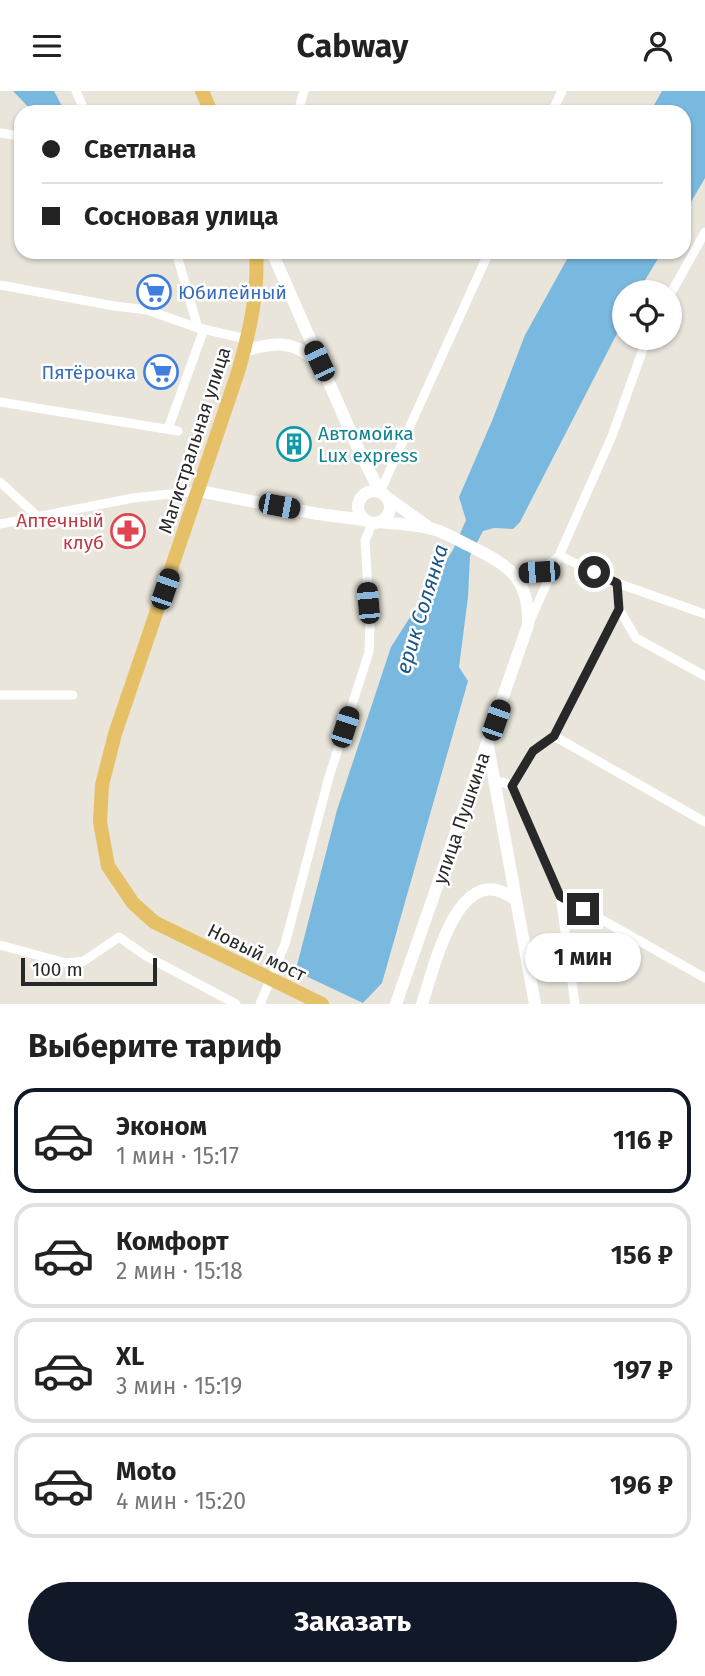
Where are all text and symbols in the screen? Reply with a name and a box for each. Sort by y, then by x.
icon: menu [28,27,66,65]
text: Cabway [297,27,408,65]
icon: person [639,27,677,65]
text: Светлана [84,134,196,165]
text: Сосновая улица [84,201,279,232]
supermarket icon: Юбилейный [135,273,173,311]
map controls [612,280,682,350]
button: locate [612,280,682,350]
place label: Юбилейный [178,281,287,304]
car [301,338,338,384]
street label: Магистральная улица [153,344,235,536]
supermarket icon: Пятёрочка [142,353,180,391]
place label: Пятёрочка [41,361,136,384]
place label: Автомойка Lux express [318,422,418,467]
building icon: Автомойка Lux express [275,425,313,463]
car [257,492,302,520]
place label: Аптечный клуб [16,509,104,554]
pharmacy icon: Аптечный клуб [109,512,147,550]
water label: ерик Солянка [390,541,454,677]
route start [578,556,610,588]
car [518,560,561,584]
car [149,566,182,612]
car [356,581,381,625]
car [480,697,513,743]
car [329,704,362,750]
street label: улица Пушкина [428,749,495,887]
route end [567,893,599,925]
street label: Новый мост [204,919,310,986]
callout: 1 мин [525,933,641,983]
text: 1 мин [554,943,612,971]
scale bar [21,955,158,987]
text: 100 m [32,958,83,981]
text: Выберите тариф [28,1027,282,1065]
icon: car [32,1109,95,1172]
text: Эконом [116,1111,207,1142]
text: 116 ₽ [613,1125,673,1156]
text: 1 мин · 15:17 [116,1142,239,1170]
icon: car [32,1224,95,1287]
text: Комфорт [116,1226,229,1257]
text: 156 ₽ [611,1240,673,1271]
text: 2 мин · 15:18 [116,1257,243,1285]
icon: car [32,1339,95,1402]
text: XL [116,1341,144,1372]
text: 197 ₽ [613,1355,673,1386]
text: 3 мин · 15:19 [116,1372,242,1400]
icon: car [32,1454,95,1517]
text: Moto [116,1456,176,1487]
text: 196 ₽ [610,1470,673,1501]
text: 4 мин · 15:20 [116,1487,246,1515]
button: Заказать [28,1582,677,1662]

